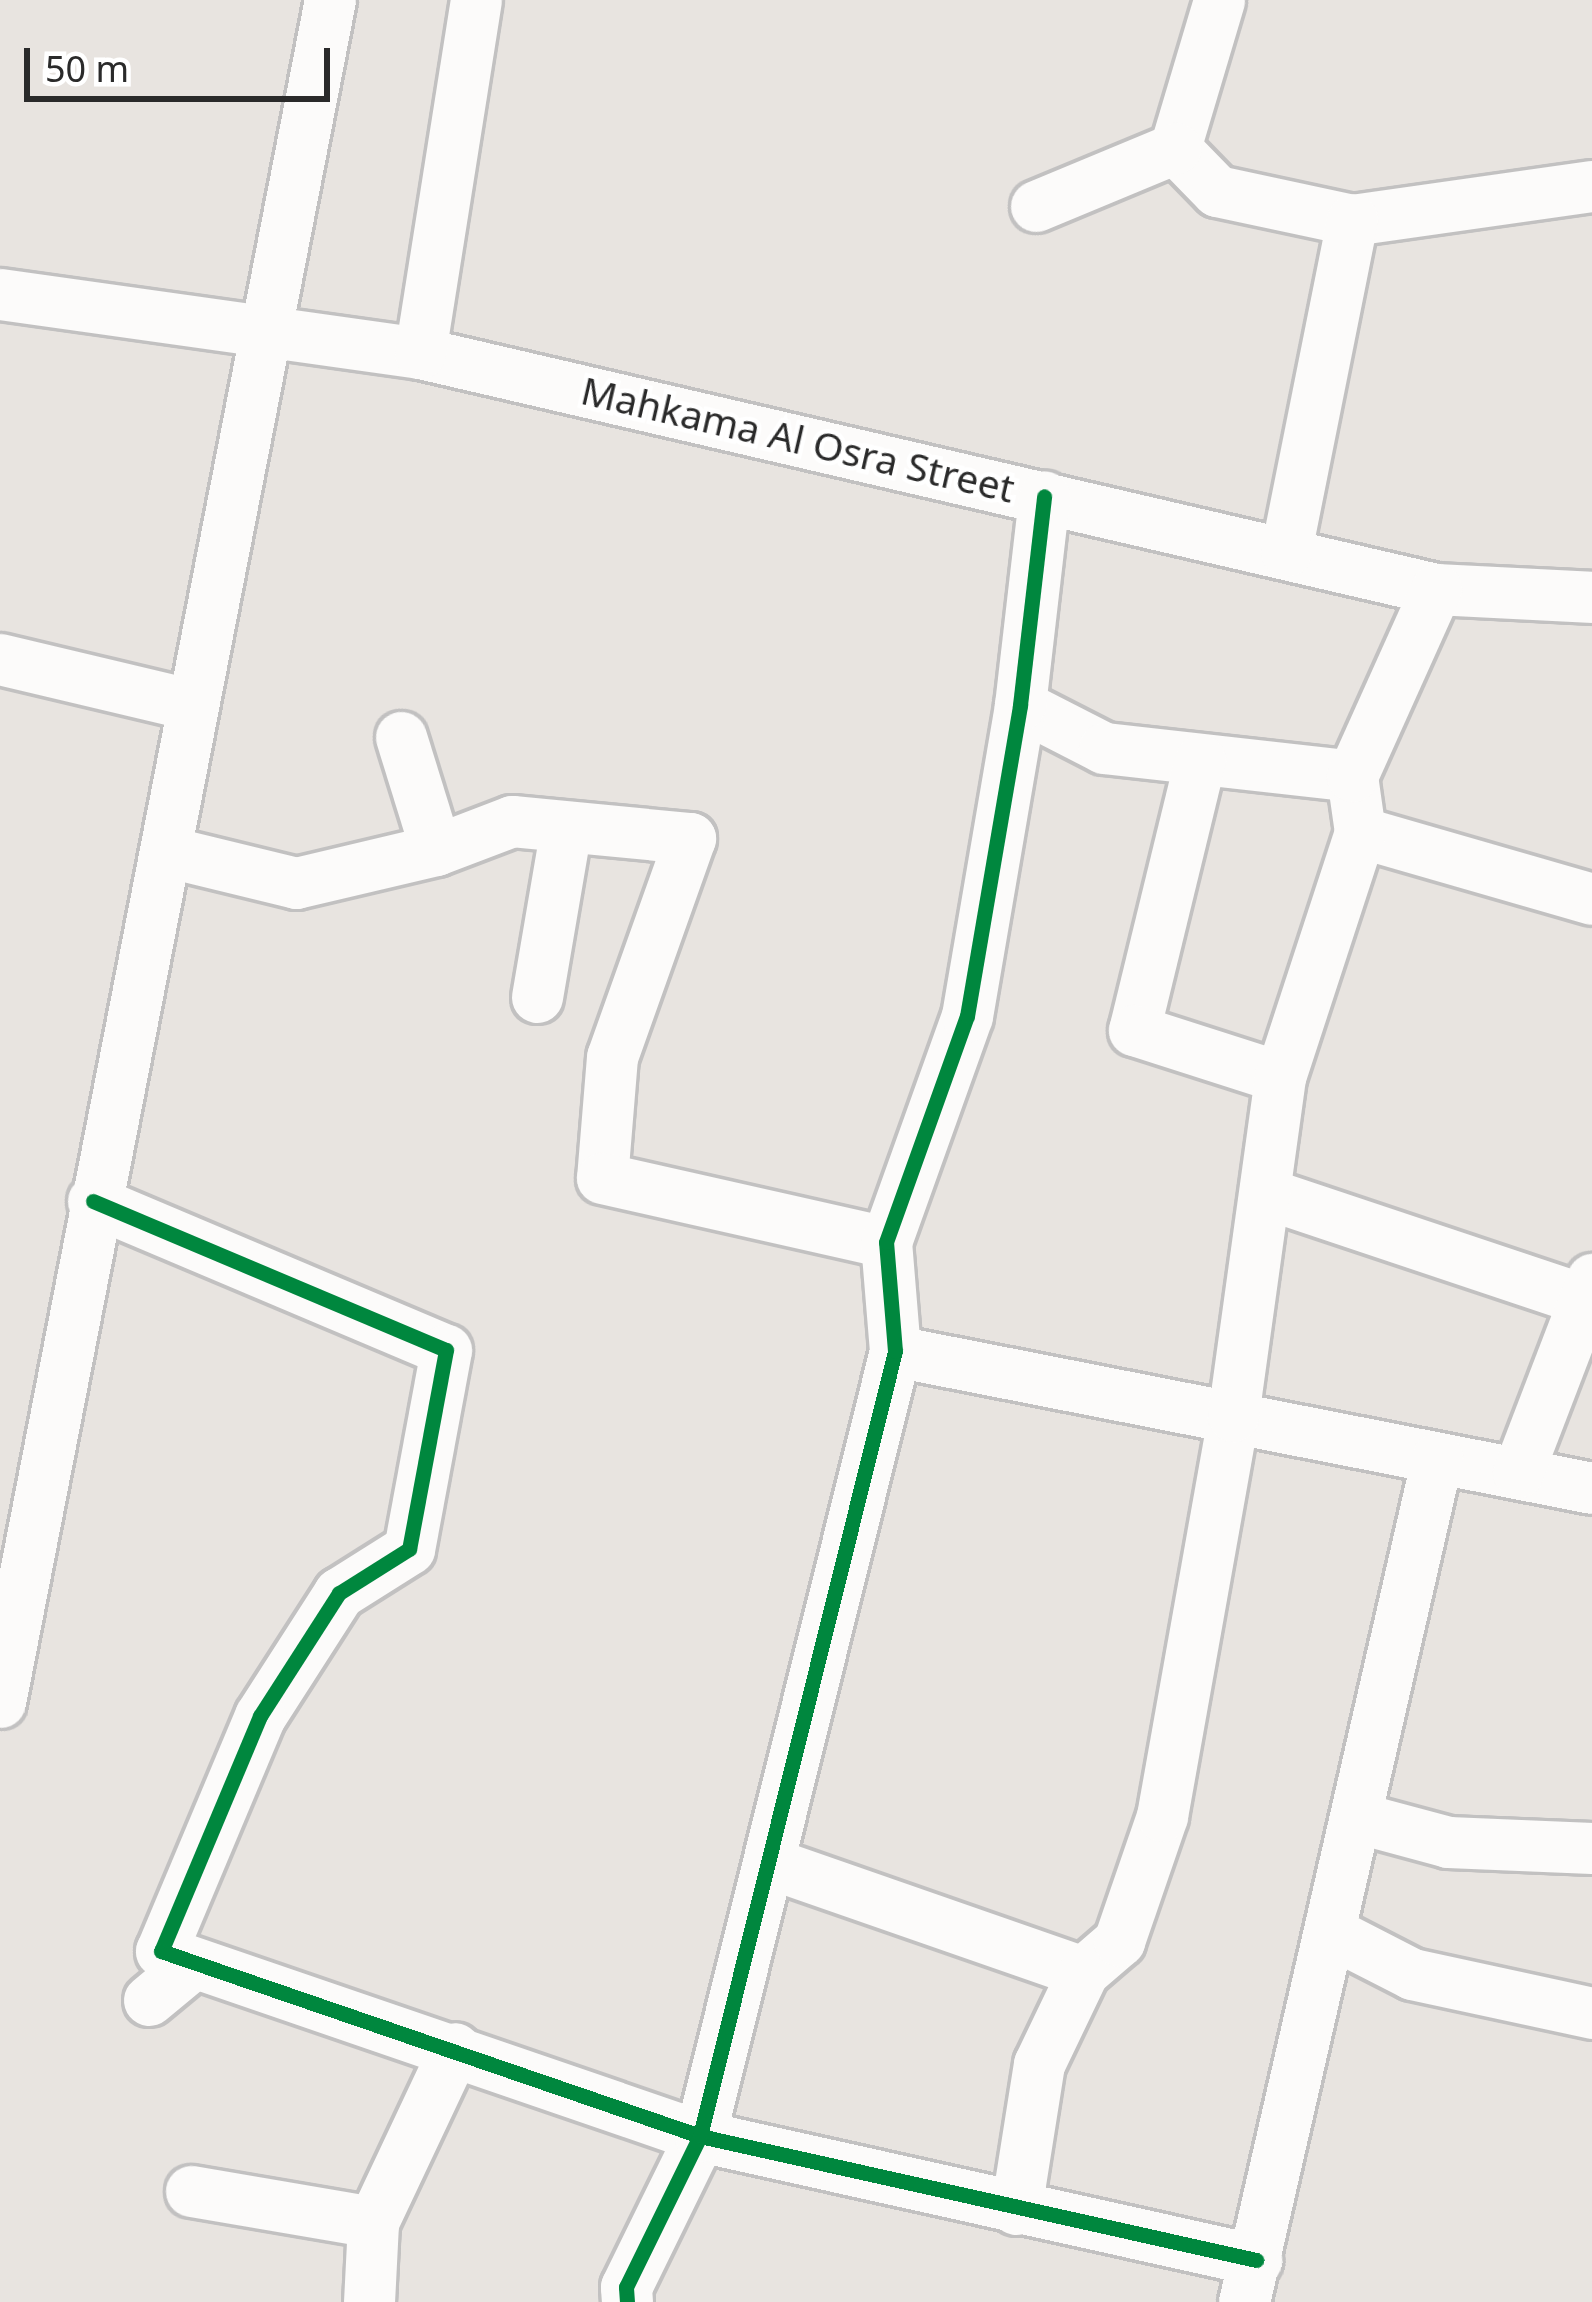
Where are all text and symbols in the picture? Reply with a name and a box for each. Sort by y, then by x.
scale bar [30,24,336,98]
text: 50 m [45,44,129,93]
street label: Mahkama Al Osra Street [577,366,1019,512]

